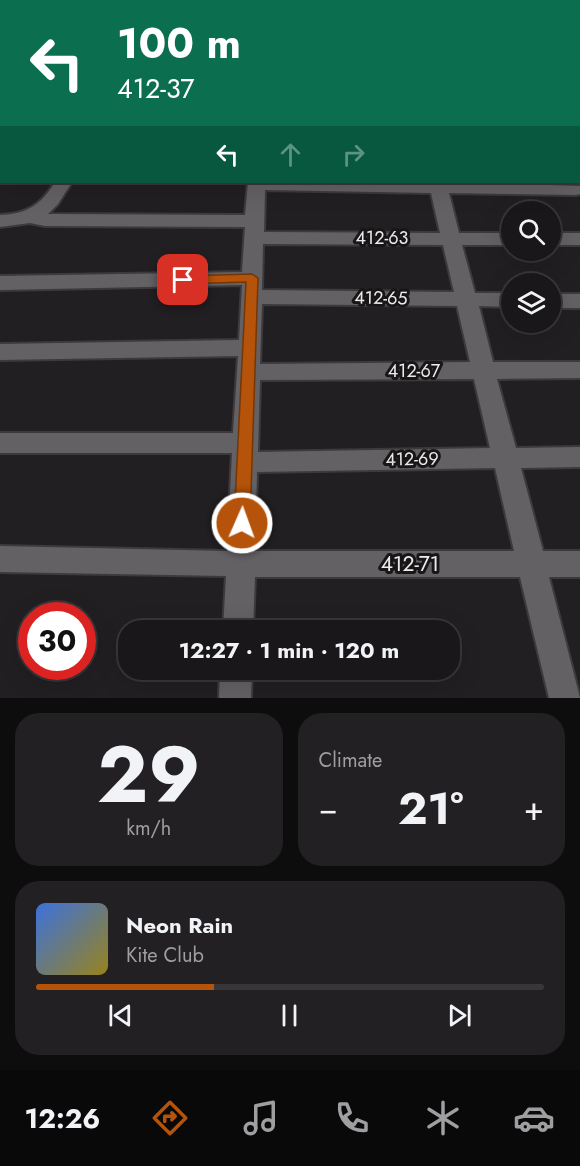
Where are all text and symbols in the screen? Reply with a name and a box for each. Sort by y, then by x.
text: 100 m [117,13,241,74]
icon: left [18,24,96,102]
text: 412-37 [117,69,194,108]
icon: left [211,138,244,171]
icon: ahead [274,138,307,171]
icon: right [337,138,370,171]
map controls [501,201,561,333]
button: search [501,201,561,261]
street label: 412-63 [356,225,409,251]
pin [157,254,208,305]
icon: arrive [166,263,199,296]
button: layers [501,273,561,333]
street label: 412-65 [354,285,408,311]
street label: 412-67 [388,358,441,384]
street label: 412-69 [385,446,439,472]
position arrow [210,491,274,555]
street label: 412-71 [381,549,439,579]
speed limit sign: 30 [18,602,96,680]
text: 12:27 · 1 min · 120 m [179,634,399,666]
text: 29 [97,719,200,831]
text: Climate [319,746,382,775]
text: 21° [398,776,464,841]
text: − [319,785,338,832]
text: + [524,785,544,832]
text: km/h [126,814,171,843]
text: Neon Rain [126,909,233,941]
text: Kite Club [126,941,204,970]
icon: previous [104,999,137,1032]
icon: pause [273,999,306,1032]
icon: next [443,999,476,1032]
icon: directions [149,1097,191,1139]
icon: music [240,1097,282,1139]
icon: phone [331,1097,373,1139]
icon: climate [422,1097,464,1139]
icon: car [513,1097,555,1139]
text: 12:26 [25,1099,100,1138]

